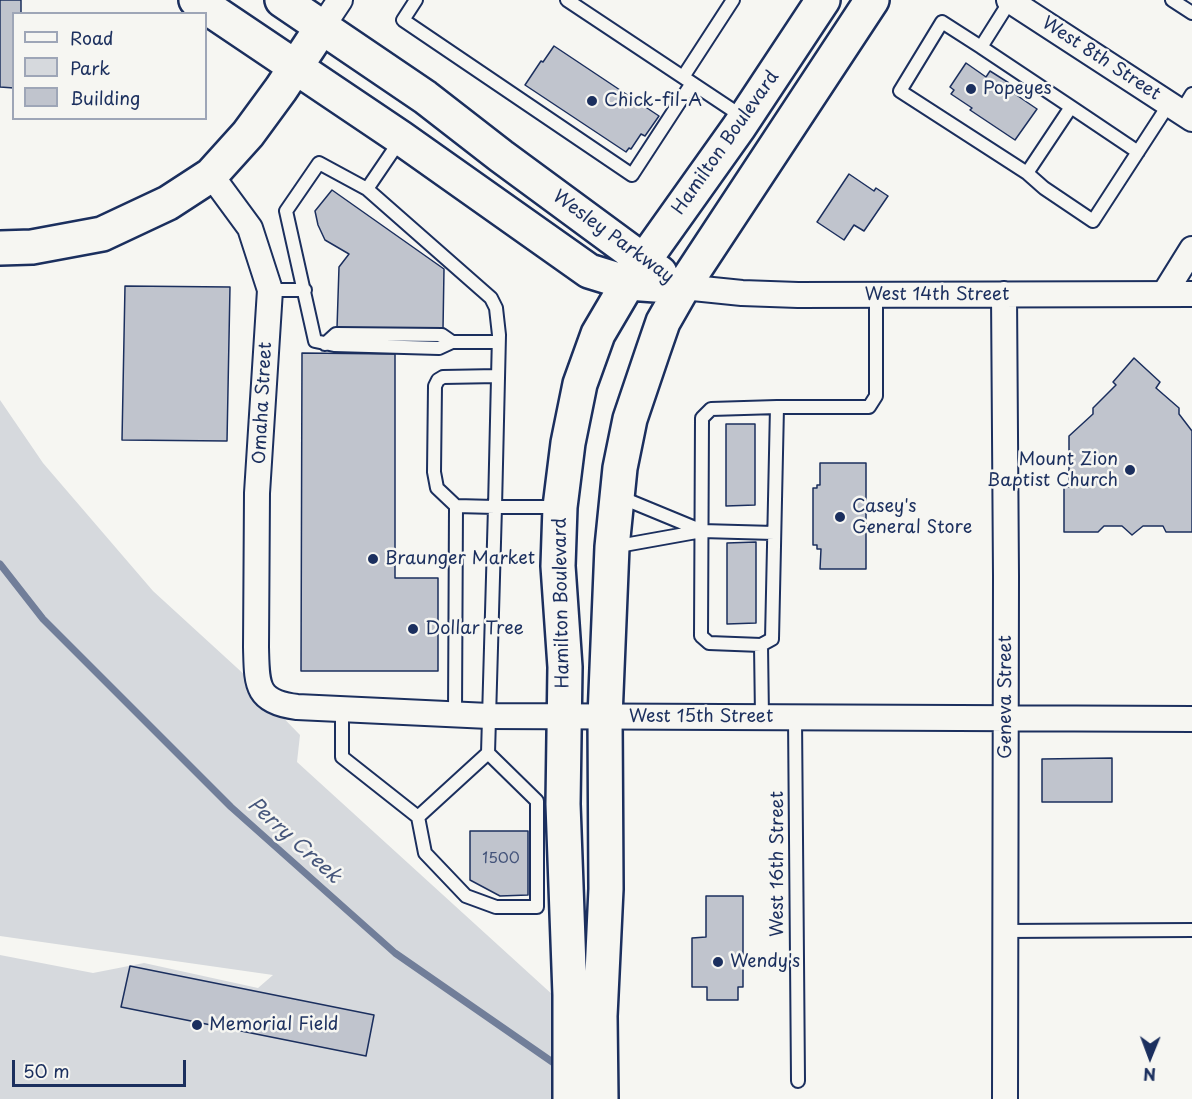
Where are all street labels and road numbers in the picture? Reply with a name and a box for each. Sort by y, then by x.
street label: West 8th Street [1038,13,1164,105]
street label: Hamilton Boulevard [668,67,784,219]
street label: Wesley Parkway [548,186,678,288]
street label: West 14th Street [865,284,1009,306]
street label: Omaha Street [249,341,277,465]
street label: Hamilton Boulevard [550,518,574,688]
street label: Geneva Street [995,635,1017,759]
street label: West 15th Street [629,706,773,728]
street label: West 16th Street [767,791,789,937]

